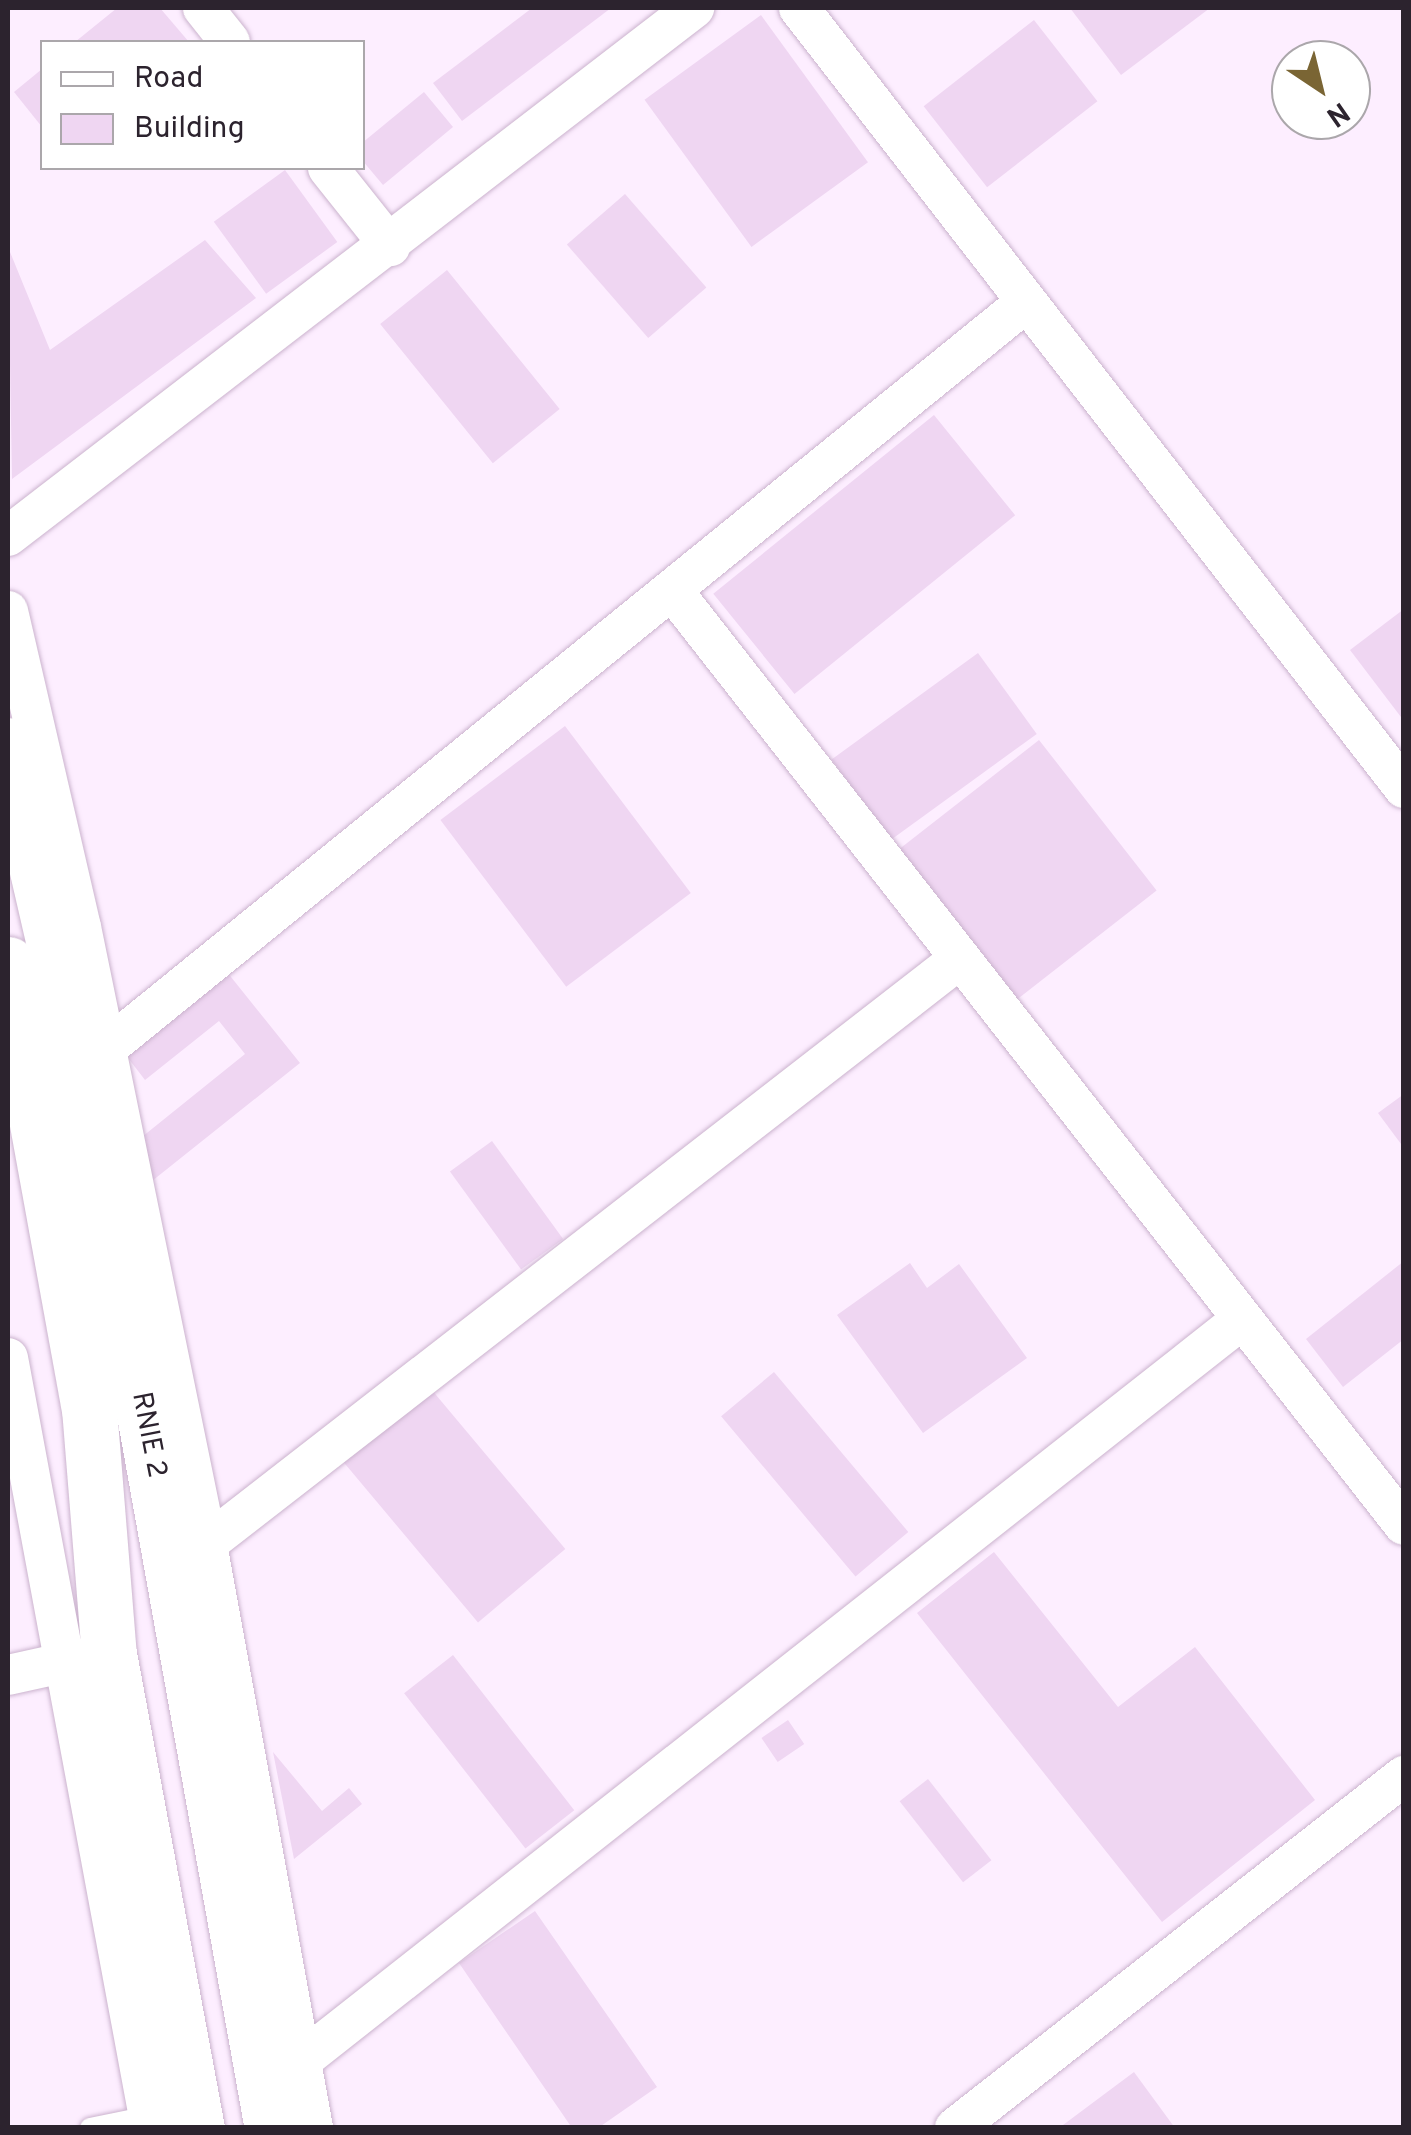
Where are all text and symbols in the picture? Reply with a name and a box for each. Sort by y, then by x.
legend [40,40,365,170]
north arrow [1271,40,1371,140]
text: Road [134,61,203,98]
text: N [1319,92,1356,133]
text: Building [134,111,245,148]
street label: RNIE 2 [123,1389,173,1481]

